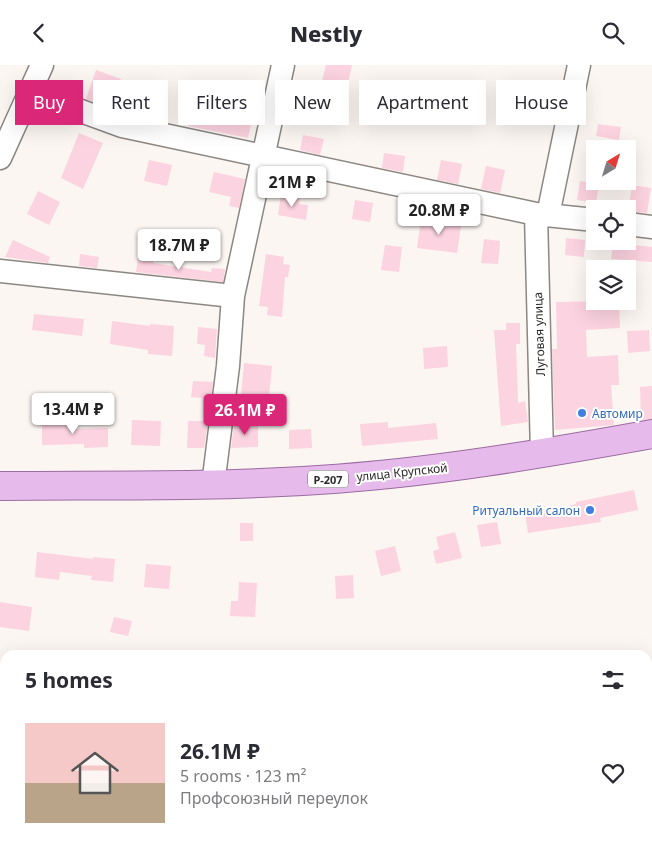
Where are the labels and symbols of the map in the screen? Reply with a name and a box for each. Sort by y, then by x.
north arrow [586,140,636,190]
pin: 21M ₽ [257,165,327,208]
pin: 20.8M ₽ [393,193,485,236]
pin: 18.7M ₽ [133,229,225,271]
street label: Луговая улица [529,292,549,376]
pin: 13.4M ₽ [27,393,119,435]
pin: 26.1M ₽ [199,393,291,436]
place label: Автомир [592,405,643,422]
marker: Автомир [576,407,588,419]
street label: улица Крупской [356,459,448,485]
road number: Р-207 [308,471,348,487]
place label: Ритуальный салон [472,502,580,519]
marker: Ритуальный салон [584,504,596,516]

